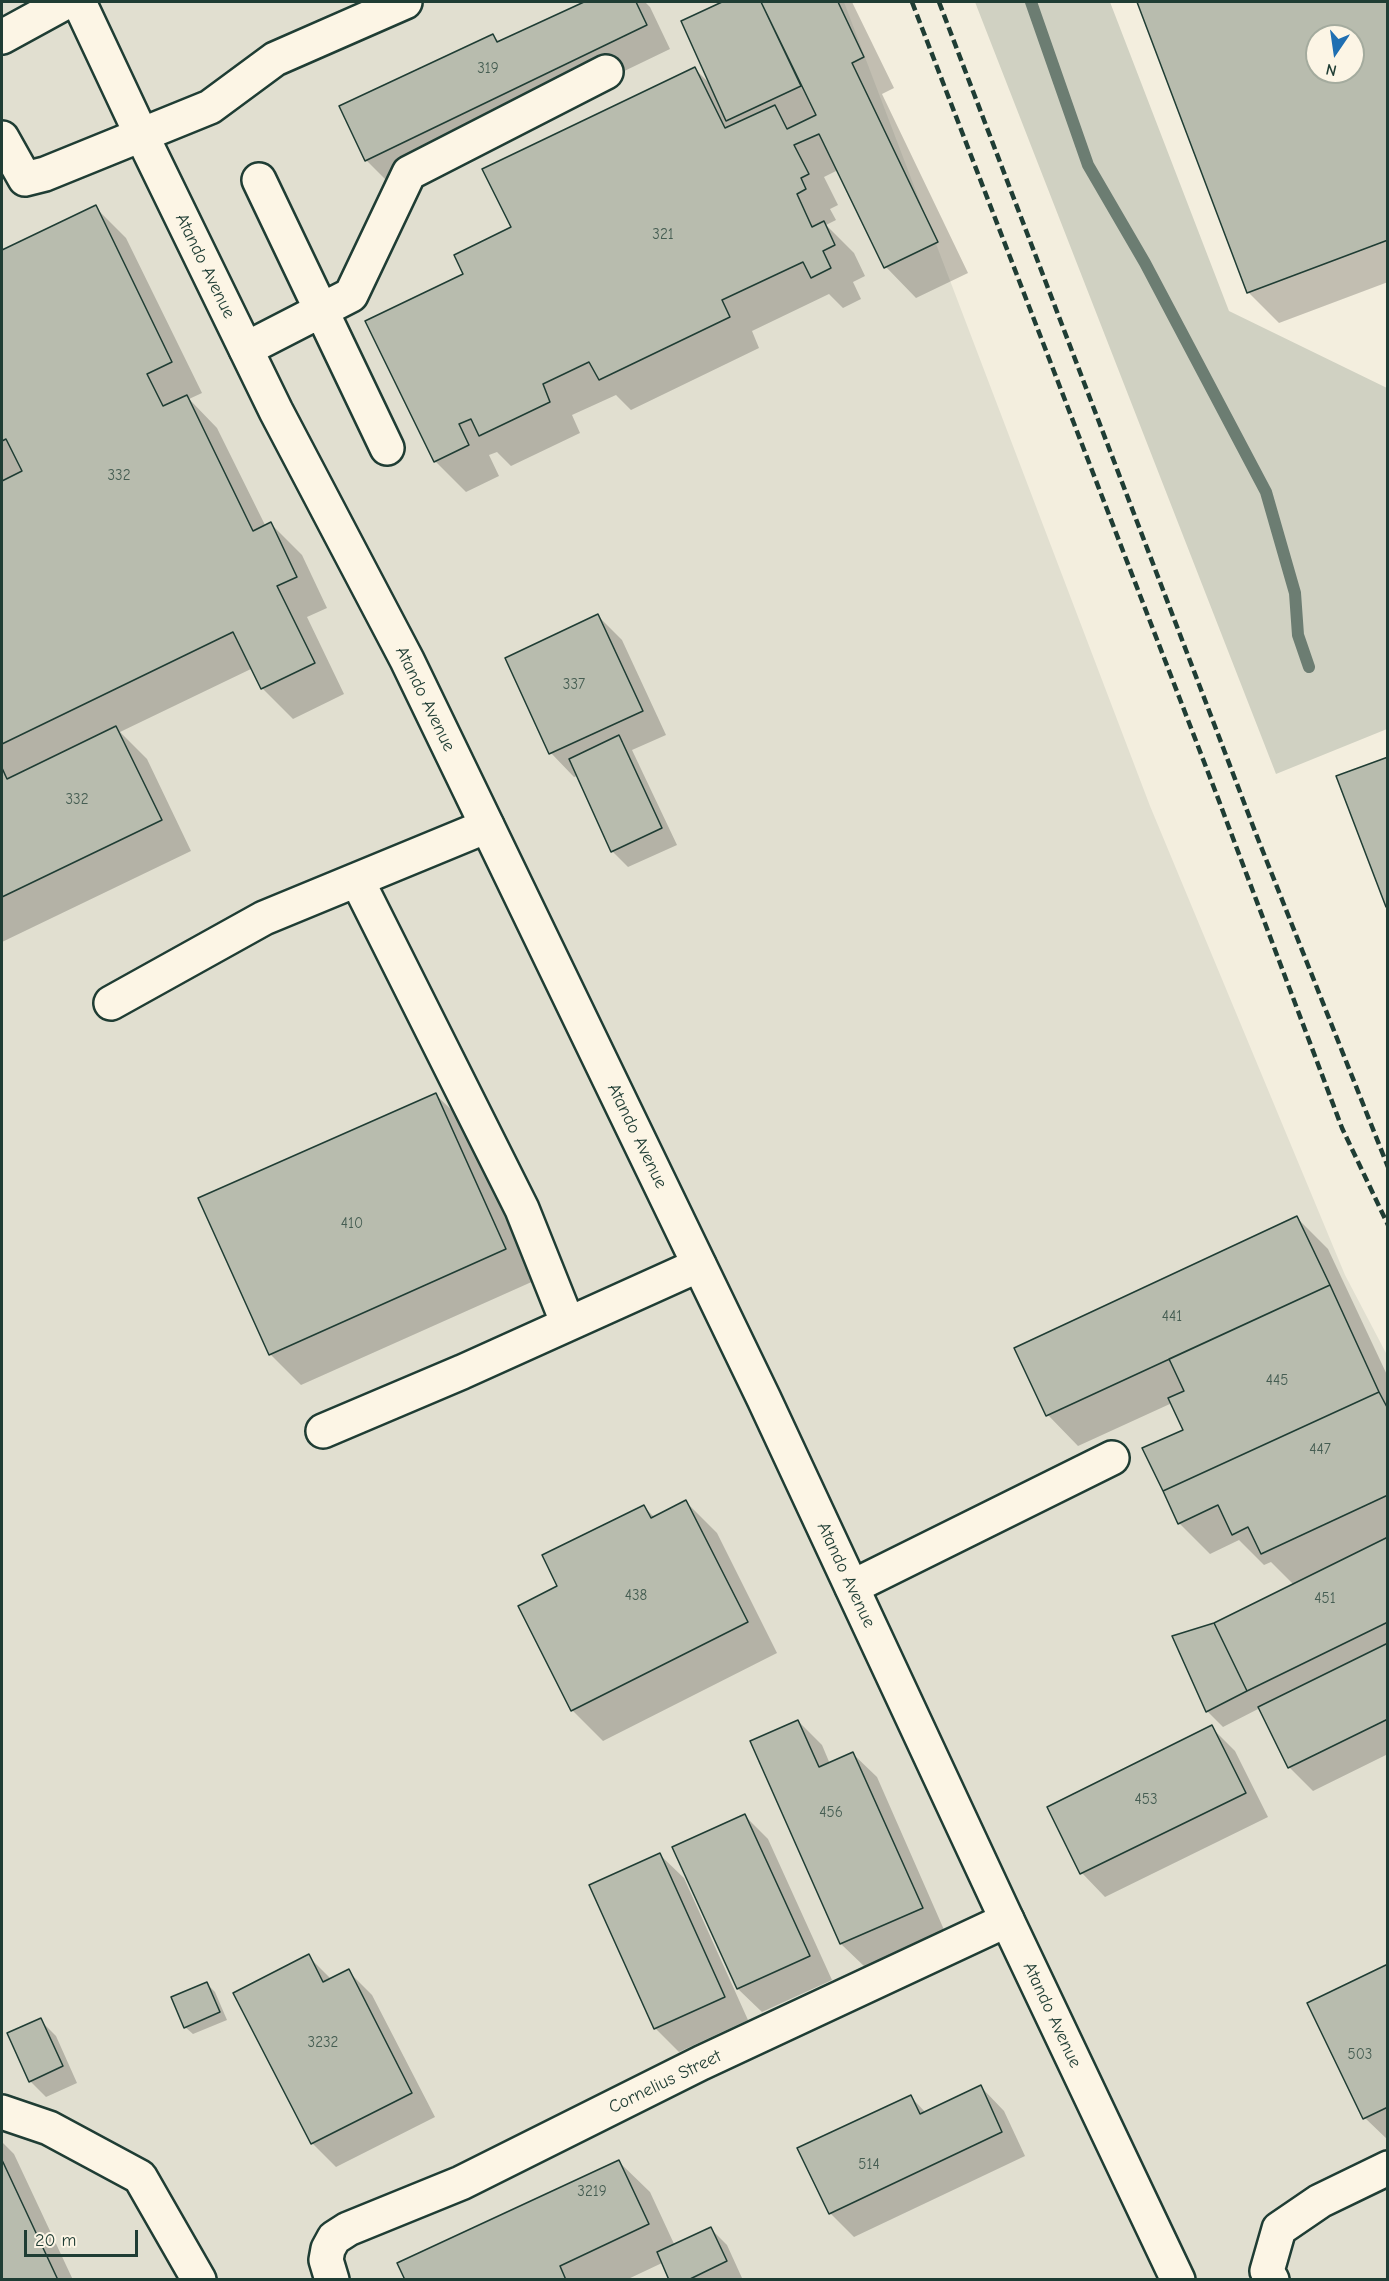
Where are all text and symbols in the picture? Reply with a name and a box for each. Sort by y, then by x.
north arrow [1305,24,1365,84]
house number: 319 [477,60,499,78]
text: N [1324,60,1339,80]
street label: Atando Avenue [170,210,240,322]
house number: 321 [652,226,674,244]
house number: 332 [107,467,131,485]
street label: Atando Avenue [390,643,460,755]
house number: 337 [563,676,585,694]
house number: 332 [65,791,89,809]
street label: Atando Avenue [602,1080,672,1192]
house number: 410 [341,1215,363,1233]
house number: 441 [1162,1308,1182,1326]
house number: 445 [1266,1372,1288,1390]
house number: 447 [1309,1441,1331,1459]
street label: Atando Avenue [812,1519,880,1631]
house number: 438 [625,1587,647,1605]
house number: 451 [1314,1590,1336,1608]
house number: 453 [1135,1791,1157,1809]
house number: 456 [819,1804,843,1822]
street label: Atando Avenue [1018,1959,1086,2071]
house number: 3232 [308,2034,338,2052]
street label: Cornelius Street [605,2045,725,2119]
house number: 503 [1348,2046,1372,2064]
house number: 514 [858,2156,880,2174]
house number: 3219 [577,2183,607,2201]
scale bar [27,2218,141,2256]
text: 20 m [35,2230,76,2251]

